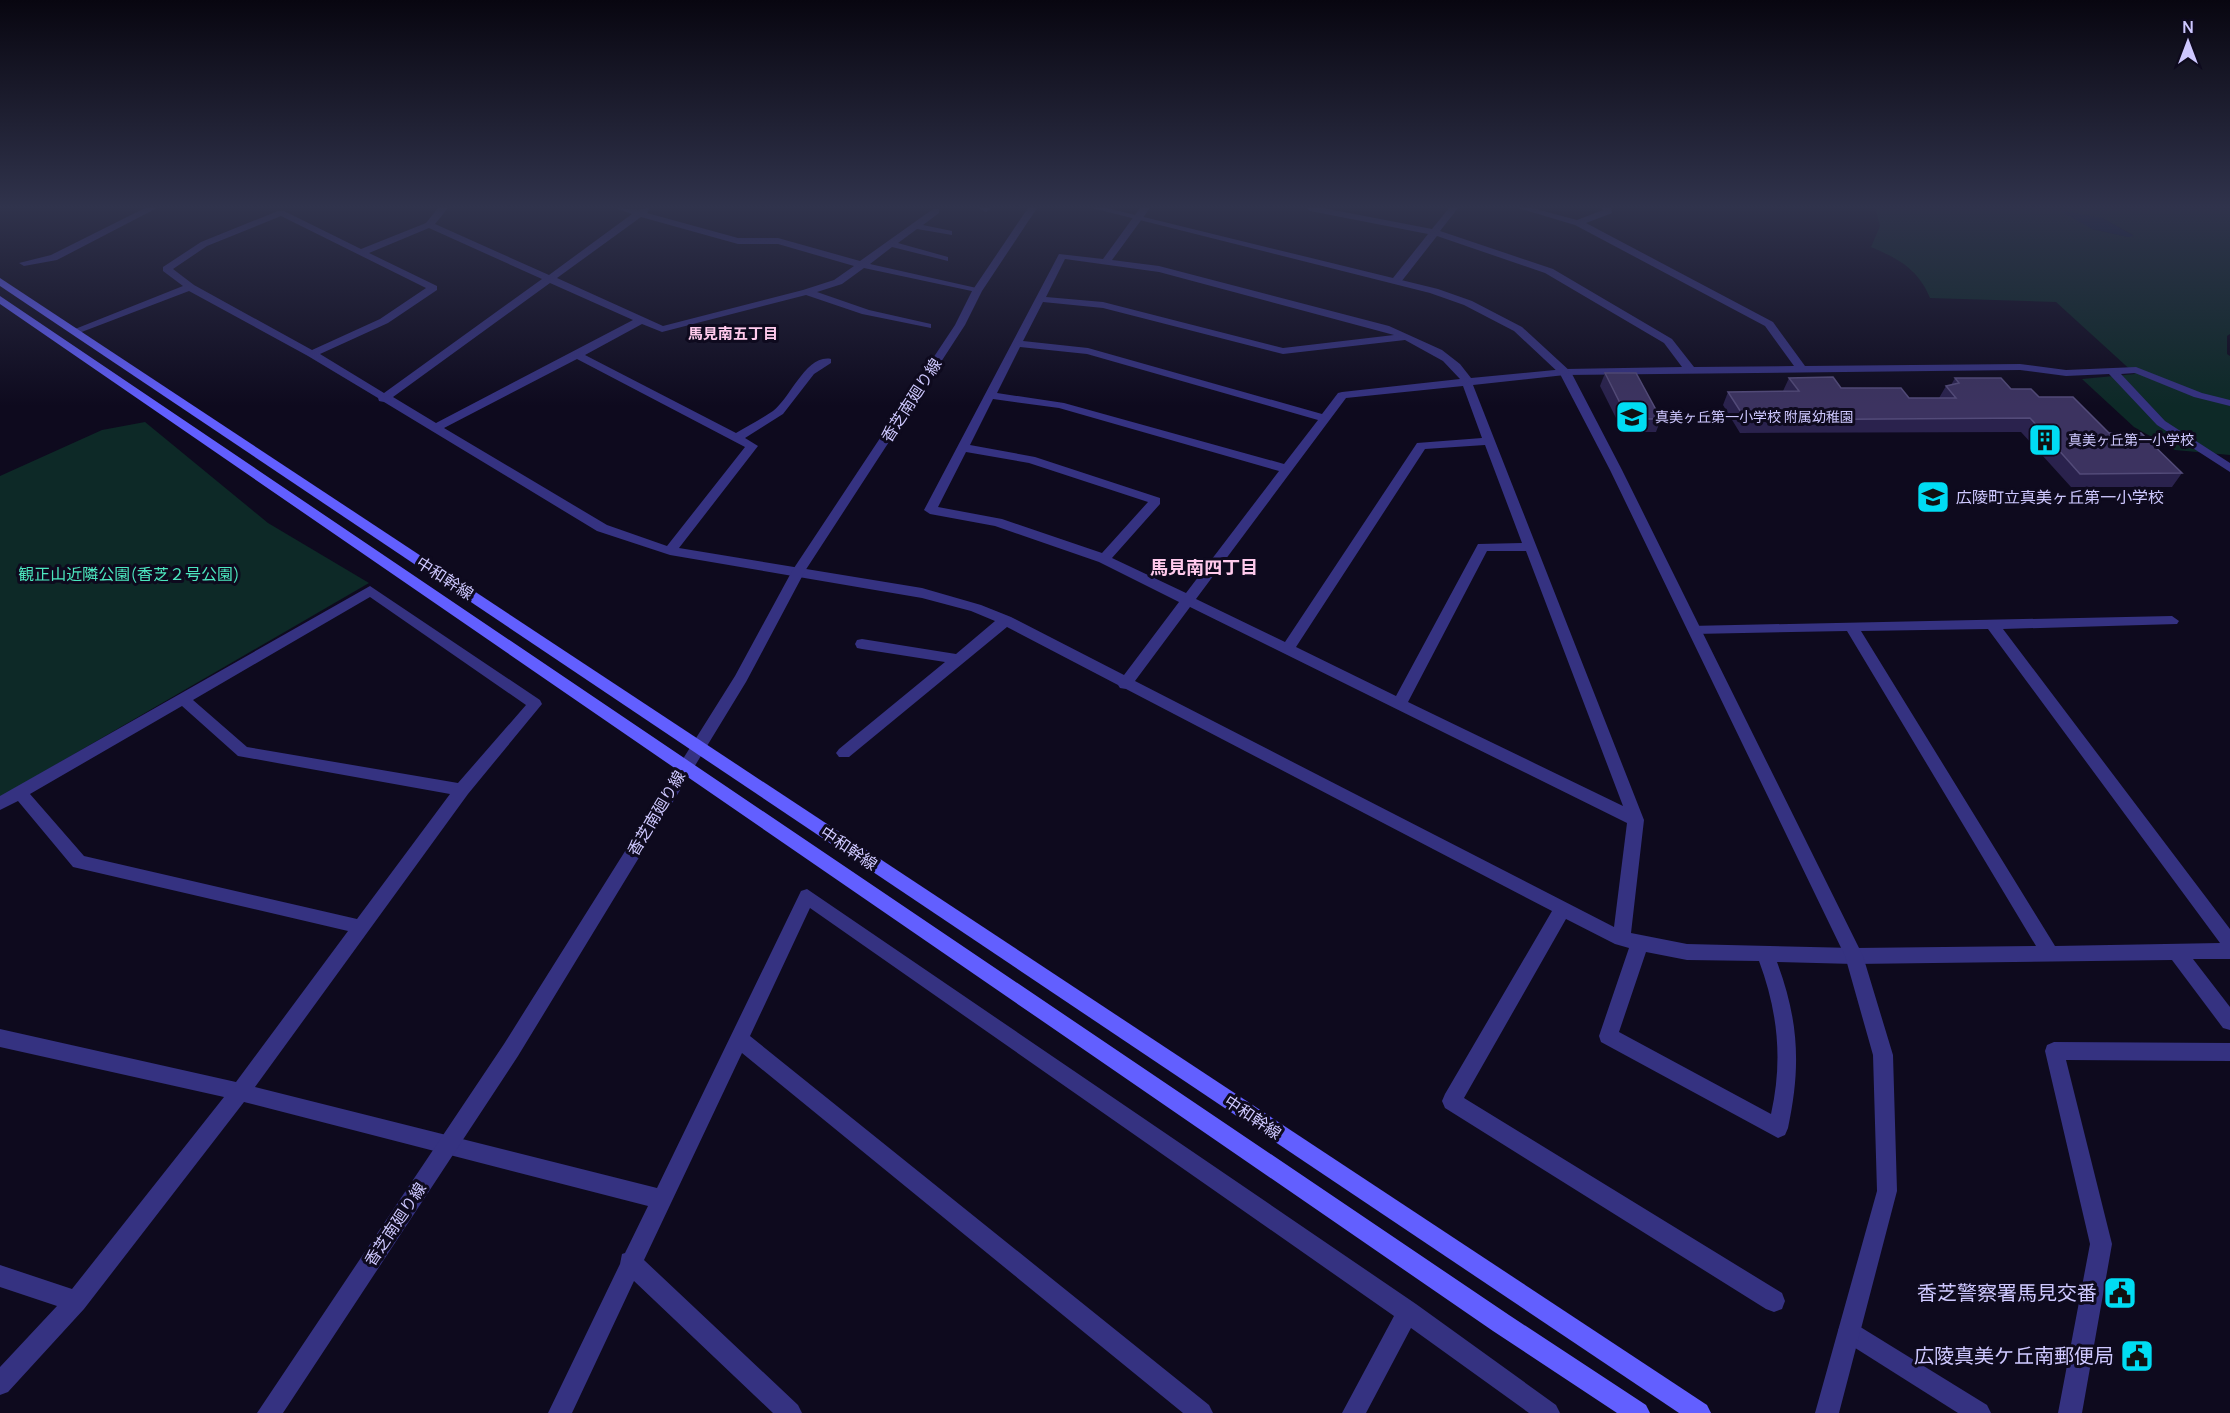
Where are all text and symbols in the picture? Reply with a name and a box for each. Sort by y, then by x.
north arrow [2158,12,2218,72]
text: N [2182,16,2194,38]
district label: 馬見南五丁目 [688,323,778,344]
street label: 香芝南廻り線 [876,354,946,446]
school or university icon: 真美ヶ丘第一小学校 附属幼稚園 [1614,399,1650,435]
place label: 真美ヶ丘第一小学校 附属幼稚園 [1655,407,1854,426]
building icon: 真美ヶ丘第一小学校 [2027,422,2063,458]
place label: 真美ヶ丘第一小学校 [2068,430,2194,449]
school or university icon: 広陵町立真美ヶ丘第一小学校 [1915,479,1951,515]
place label: 広陵町立真美ヶ丘第一小学校 [1956,486,2164,508]
street label: 中和幹線 [412,551,478,605]
district label: 馬見南四丁目 [1150,555,1258,579]
park label: 観正山近隣公園(香芝２号公園) [18,563,240,585]
street label: 香芝南廻り線 [622,766,690,860]
street label: 中和幹線 [816,821,882,875]
street label: 中和幹線 [1220,1090,1286,1144]
street label: 香芝南廻り線 [359,1178,431,1270]
public building icon: 香芝警察署馬見交番 [2102,1275,2138,1311]
place label: 香芝警察署馬見交番 [1917,1279,2097,1306]
public building icon: 広陵真美ケ丘南郵便局 [2119,1338,2155,1374]
place label: 広陵真美ケ丘南郵便局 [1914,1342,2114,1369]

